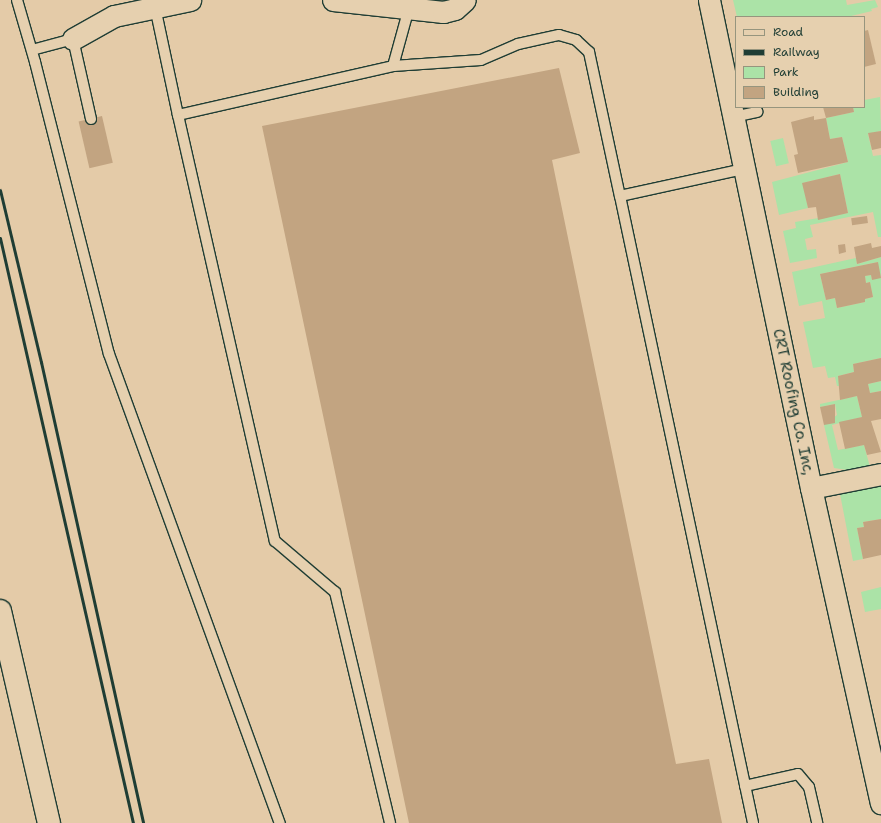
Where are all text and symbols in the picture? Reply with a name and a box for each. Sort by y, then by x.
legend [735,16,865,108]
text: Road [773,24,803,40]
text: Railway [773,44,820,60]
text: Park [773,64,799,80]
text: Building [773,84,819,100]
street label: CRT Roofing Co. Inc, [769,327,817,477]

